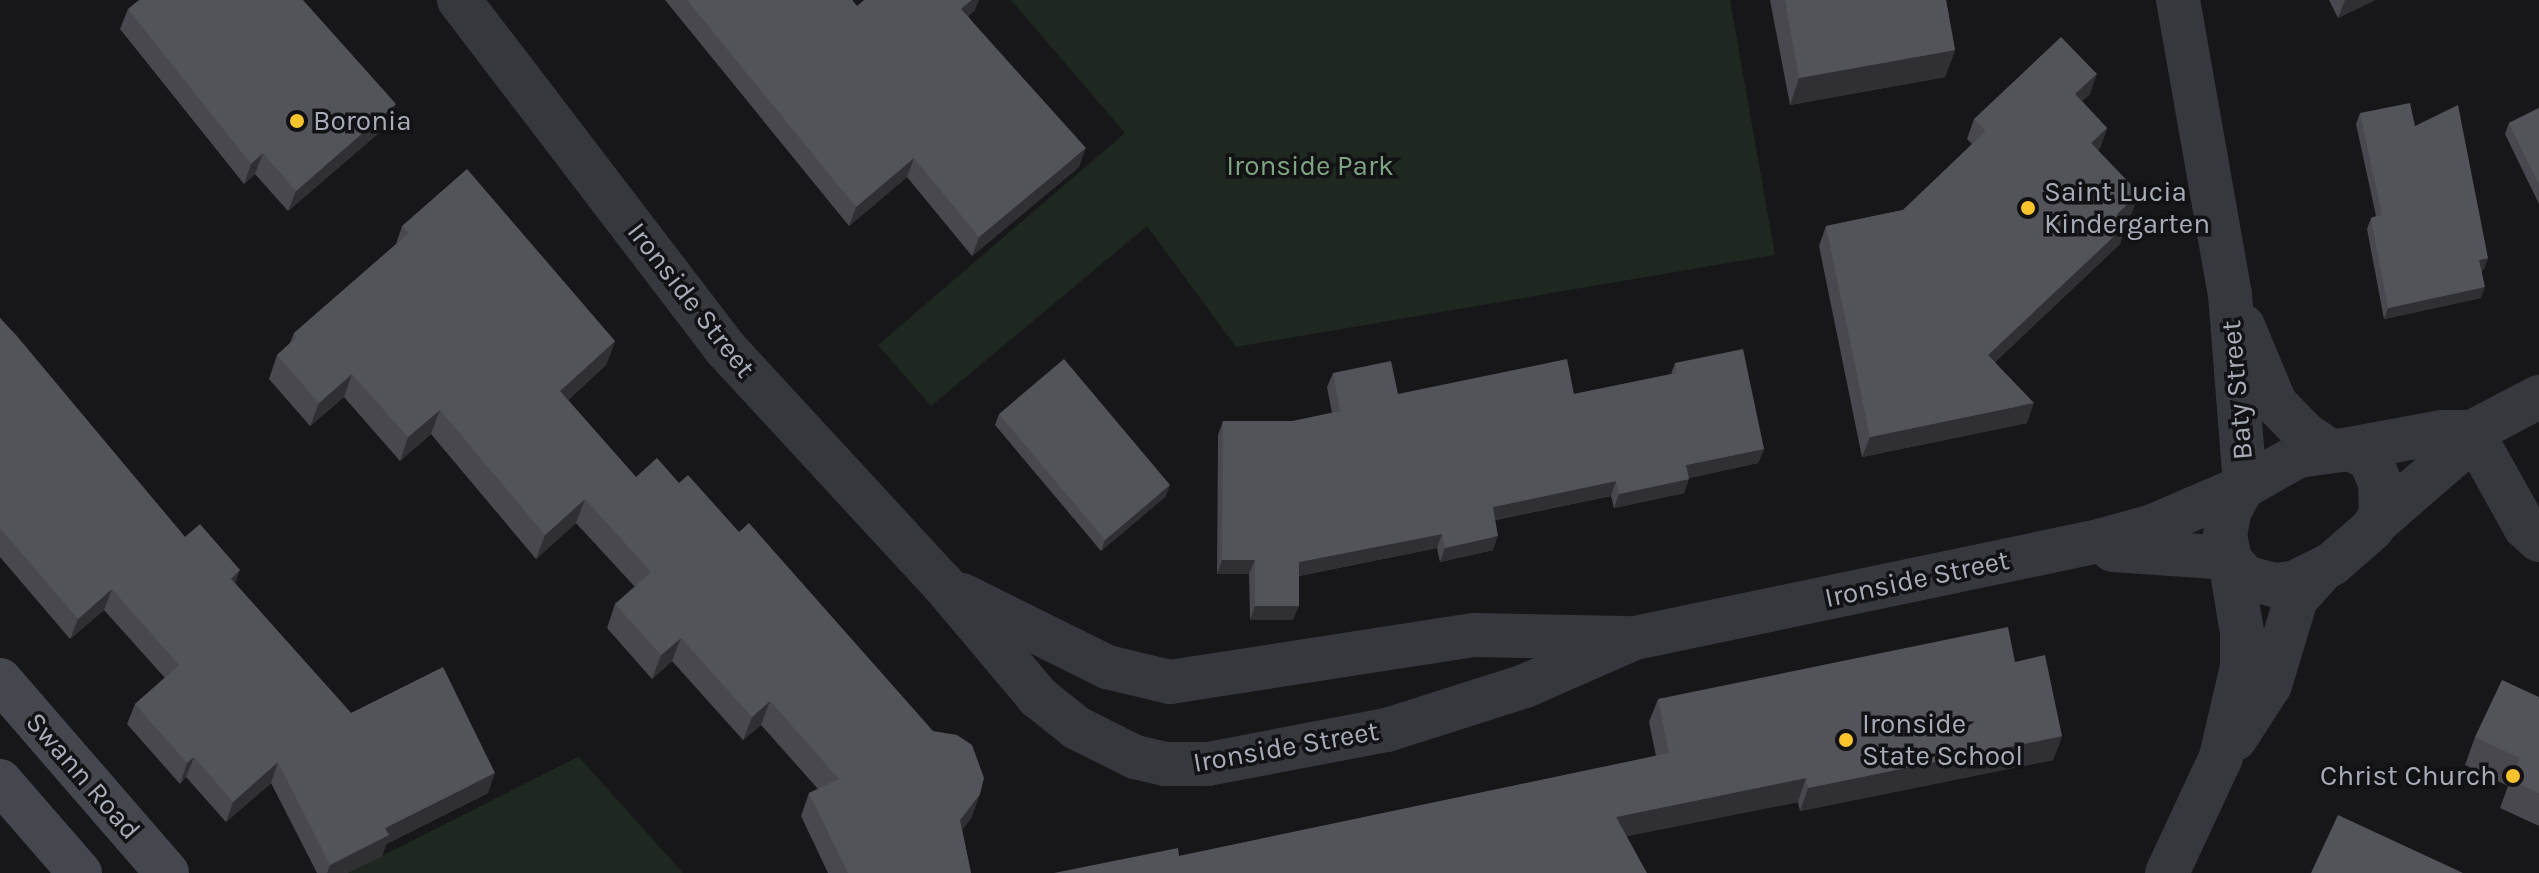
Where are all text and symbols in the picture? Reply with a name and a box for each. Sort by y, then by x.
place label: Boronia [313,104,412,138]
marker: Boronia [288,112,306,130]
park label: Ironside Park [1226,149,1394,183]
place label: Saint Lucia Kindergarten [2044,175,2210,241]
marker: Saint Lucia Kindergarten [2019,199,2037,217]
street label: Ironside Street [620,216,762,384]
street label: Baty Street [2214,319,2260,461]
street label: Ironside Street [1822,543,2012,615]
street label: Swann Road [19,706,147,846]
place label: Ironside State School [1862,707,2023,773]
street label: Ironside Street [1191,714,1381,780]
marker: Ironside State School [1837,731,1855,749]
place label: Christ Church [2320,759,2497,793]
marker: Christ Church [2504,767,2522,785]

